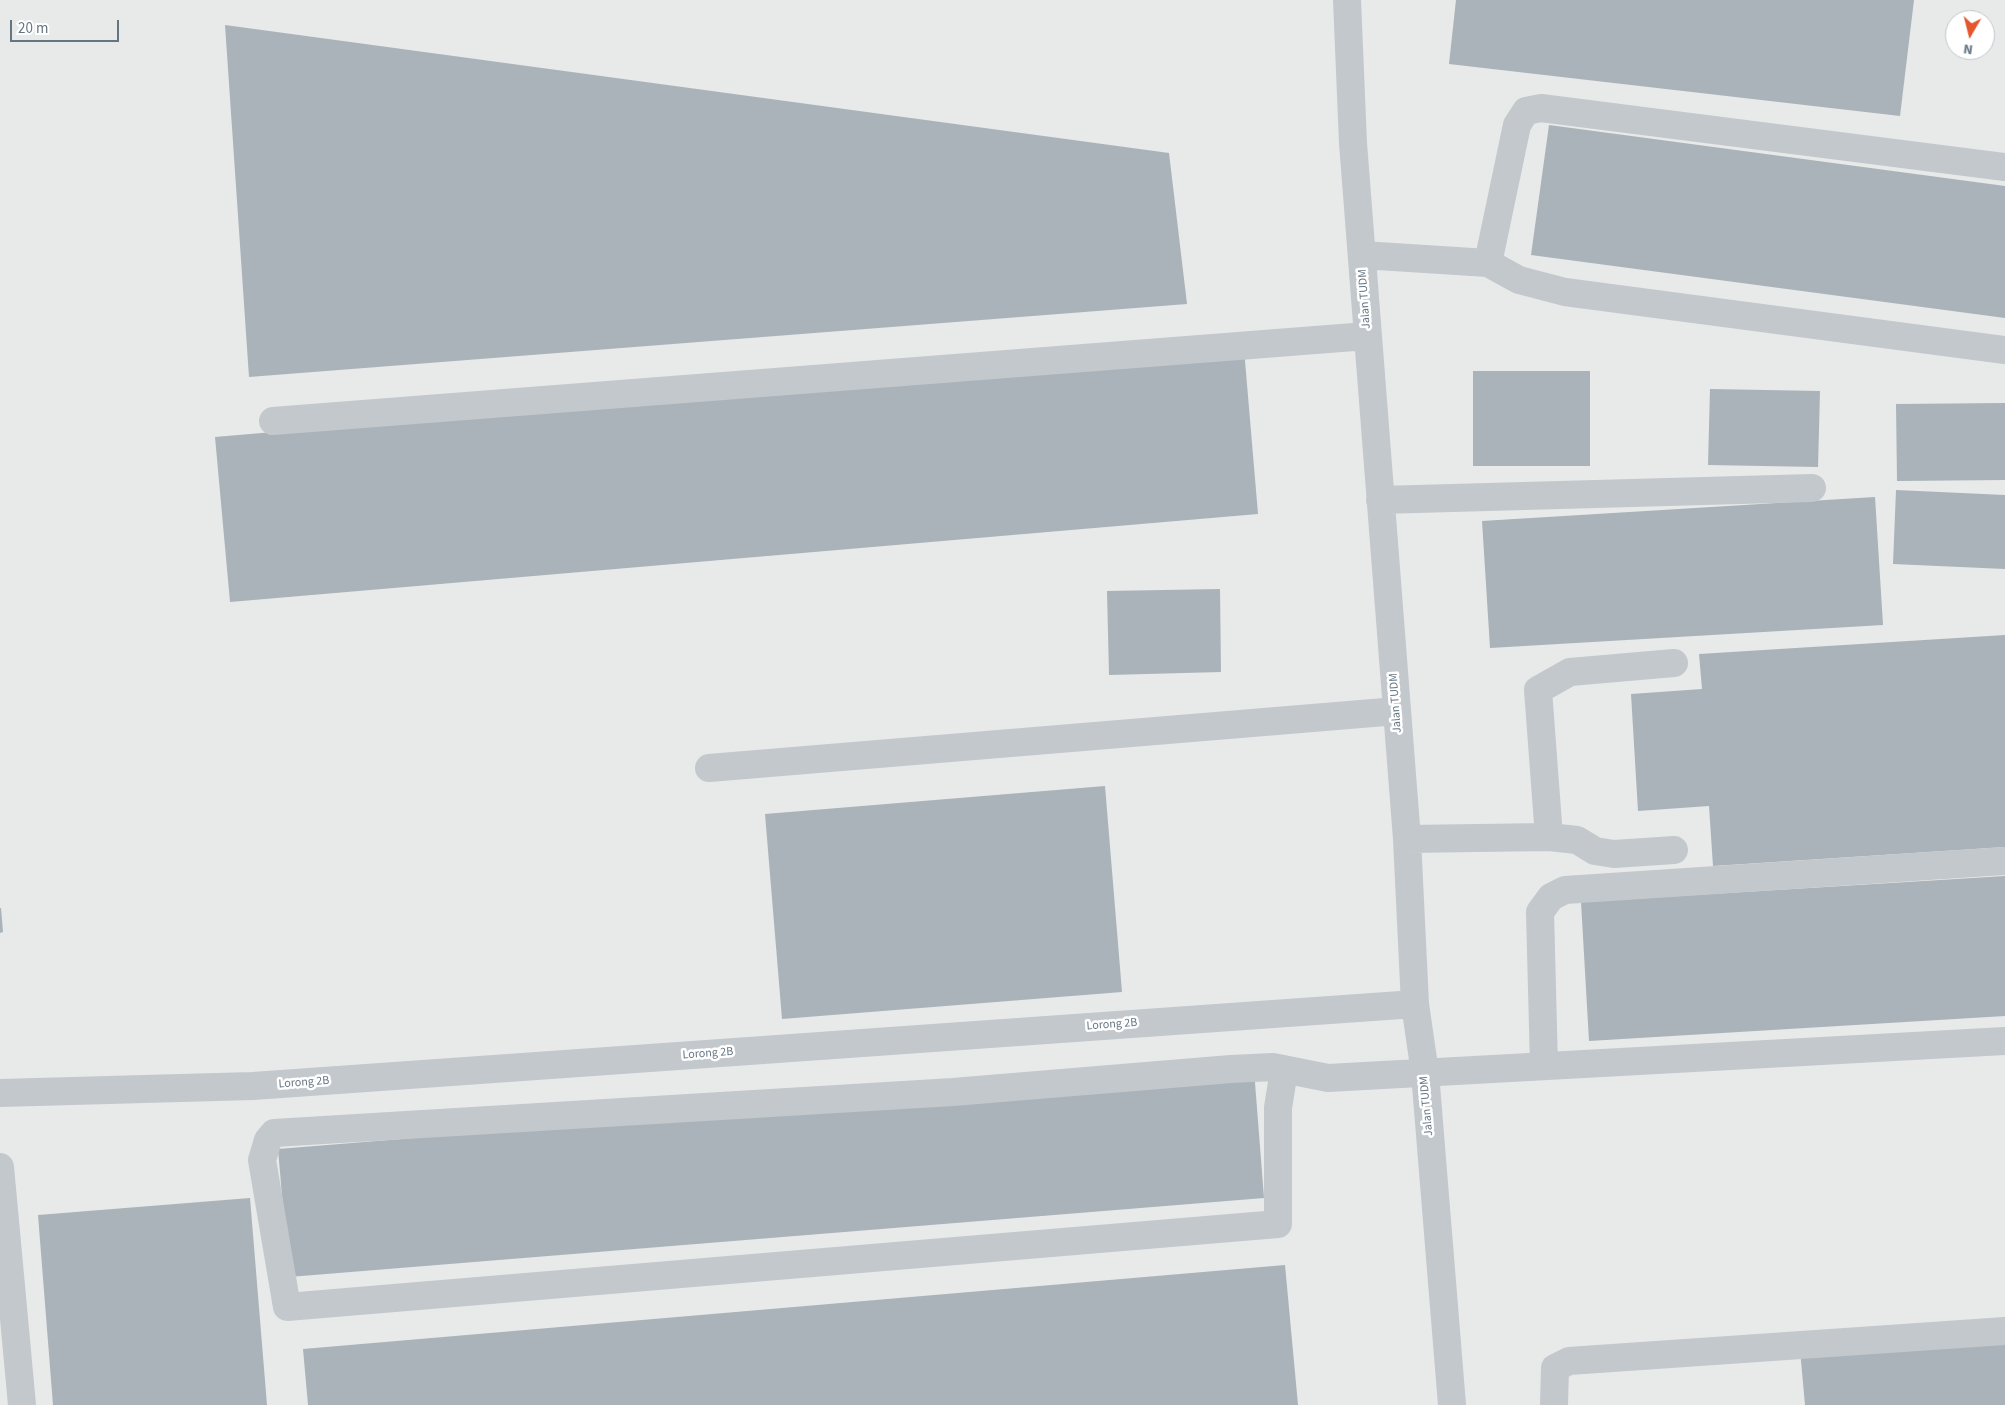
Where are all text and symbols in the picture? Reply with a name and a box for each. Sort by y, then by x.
scale bar [12,10,121,42]
north arrow [1945,10,1995,60]
text: 20 m [18,18,48,39]
text: N [1962,38,1974,59]
street label: Jalan TUDM [1356,268,1374,330]
street label: Jalan TUDM [1387,672,1405,734]
street label: Lorong 2B [1086,1016,1138,1034]
street label: Lorong 2B [682,1045,734,1063]
street label: Lorong 2B [278,1074,330,1092]
street label: Jalan TUDM [1417,1075,1437,1137]

